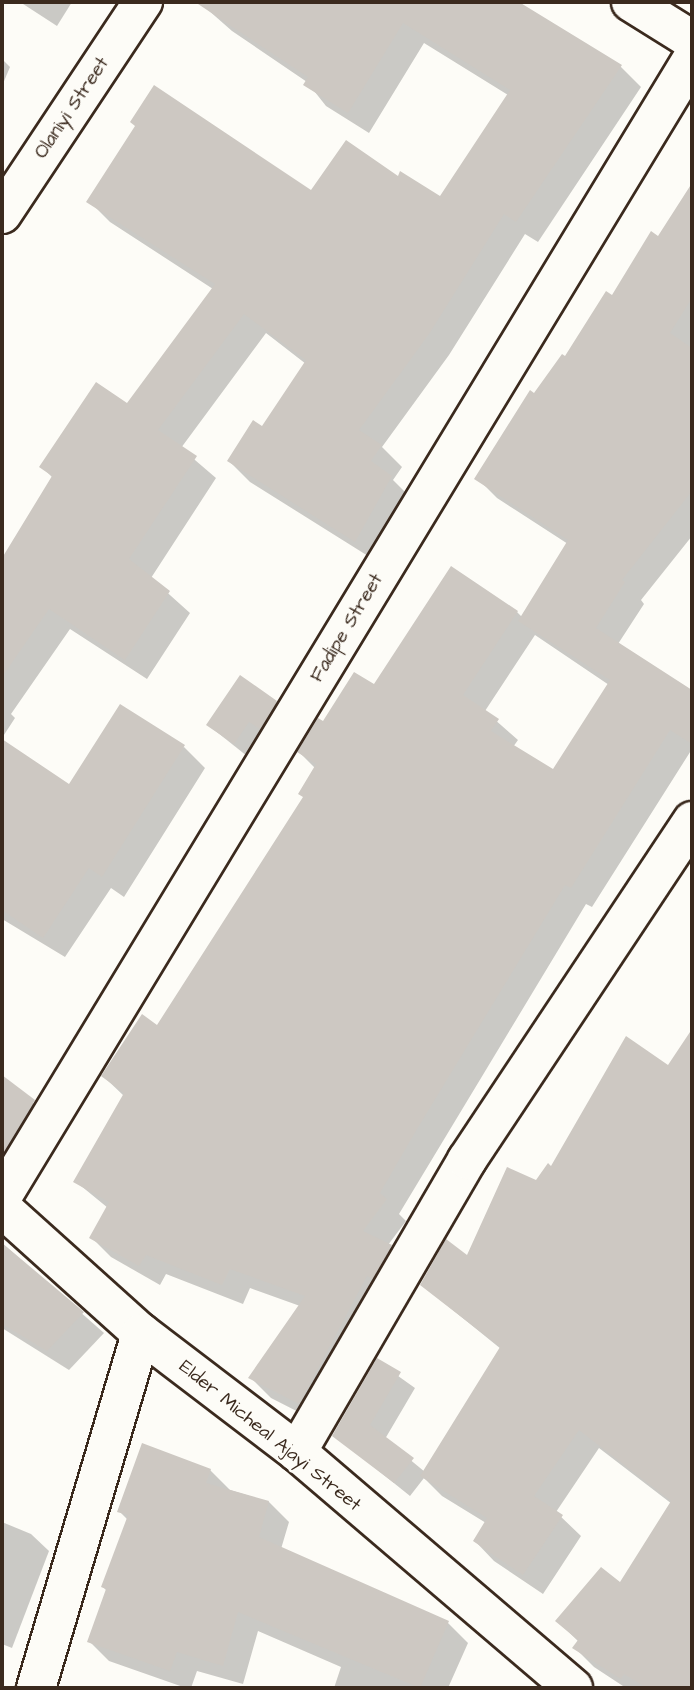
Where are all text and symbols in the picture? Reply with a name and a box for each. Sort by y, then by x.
street label: Olaniyi Street [30,53,114,163]
street label: Fadipe Street [306,570,388,686]
street label: Elder Micheal Ajayi Street [174,1356,366,1516]

